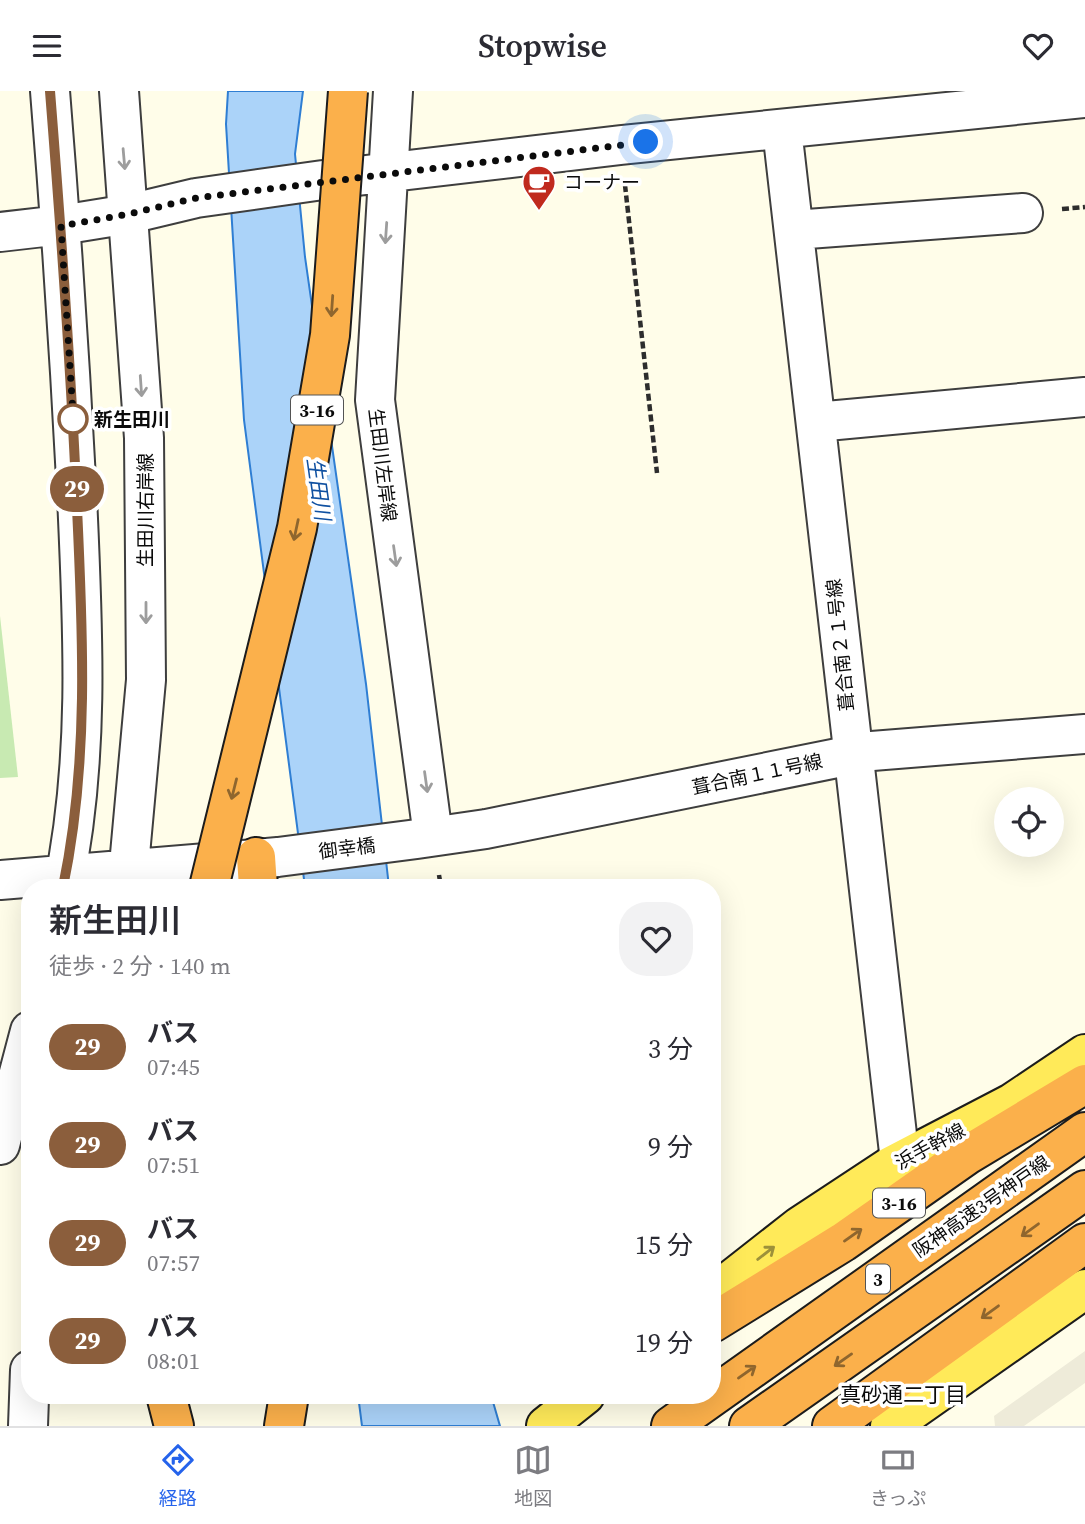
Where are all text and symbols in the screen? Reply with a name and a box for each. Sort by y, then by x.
text: Stopwise [478,24,607,68]
icon: menu [28,27,66,65]
icon: heart [1019,27,1057,65]
your location [628,124,663,159]
one-way arrow [118,147,131,170]
cafe icon: コーナー [520,163,558,212]
place label: コーナー [564,169,640,195]
one-way arrow [379,221,392,244]
one-way arrow [325,294,338,316]
one-way arrow [135,374,148,397]
road number: 3-16 [291,395,343,425]
marker: 新生田川 [58,404,88,434]
place label: 新生田川 [94,406,170,432]
street label: 生田川左岸線 [363,407,403,523]
street label: 生田川右岸線 [132,453,158,567]
water label: 生田川 [300,456,338,524]
line badge: 29 [46,466,108,512]
text: 29 [64,472,90,505]
one-way arrow [289,518,303,541]
one-way arrow [389,544,402,567]
street label: 葺合南２１号線 [820,577,860,713]
one-way arrow [139,602,152,625]
street label: 葺合南１１号線 [689,747,825,801]
one-way arrow [419,770,432,793]
one-way arrow [227,778,240,800]
map controls [994,787,1064,857]
button: locate [994,787,1064,857]
street label: 御幸橋 [317,832,377,864]
text: 新生田川 [49,898,181,943]
button: heart [619,902,693,976]
text: 徒歩 · 2 分 · 140 m [49,950,231,982]
text: バス [147,1015,199,1051]
text: 29 [74,1030,101,1063]
text: 3 分 [648,1031,693,1067]
text: 07:45 [147,1051,200,1083]
text: バス [147,1113,199,1149]
street label: 浜手幹線 [890,1117,970,1175]
text: 29 [74,1128,101,1161]
text: 9 分 [648,1129,693,1165]
text: 07:51 [147,1149,200,1181]
street label: 阪神高速3号神戸線 [907,1149,1055,1263]
road number: 3-16 [873,1189,925,1217]
text: バス [147,1211,199,1247]
one-way arrow [1021,1223,1040,1237]
text: 29 [74,1226,101,1259]
text: 15 分 [635,1227,693,1263]
one-way arrow [843,1228,862,1242]
one-way arrow [756,1245,775,1260]
text: 07:57 [147,1247,200,1279]
road number: 3 [866,1265,890,1294]
one-way arrow [981,1305,1000,1319]
text: バス [147,1309,199,1345]
text: 29 [74,1324,101,1357]
text: 19 分 [635,1325,693,1361]
text: 08:01 [147,1345,200,1377]
one-way arrow [834,1353,853,1367]
one-way arrow [737,1365,756,1379]
district label: 真砂通二丁目 [840,1380,966,1409]
tab: 経路 [159,1441,197,1511]
tab: 地図 [514,1441,552,1511]
tab: きっぷ [870,1441,926,1511]

